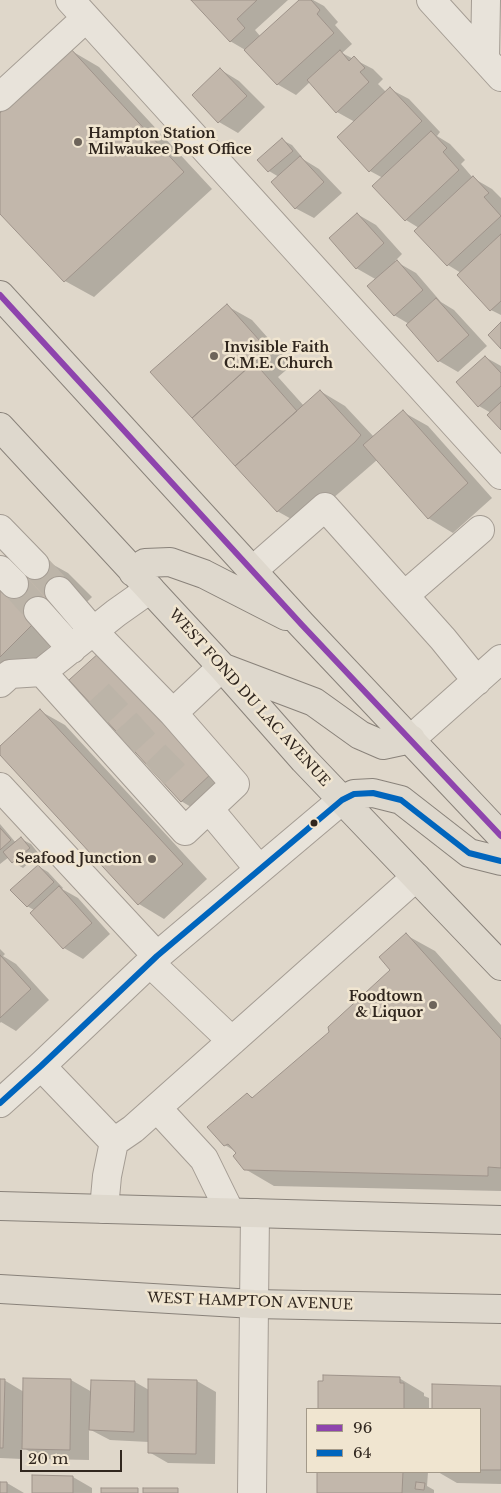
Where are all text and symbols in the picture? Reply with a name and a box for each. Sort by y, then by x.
place label: Hampton Station Milwaukee Post Office [88,126,252,158]
marker: Hampton Station Milwaukee Post Office [72,136,84,148]
place label: Invisible Faith C.M.E. Church [224,340,333,372]
marker: Invisible Faith C.M.E. Church [208,350,220,362]
street label: WEST FOND DU LAC AVENUE [165,606,333,790]
unlabelled marker [309,818,319,828]
place label: Seafood Junction [15,851,142,867]
marker: Seafood Junction [146,853,158,865]
place label: Foodtown & Liquor [349,989,423,1022]
marker: Foodtown & Liquor [427,999,439,1011]
street label: WEST HAMPTON AVENUE [147,1290,353,1314]
legend [306,1408,481,1473]
text: 96 [353,1418,372,1437]
scale bar [22,1440,125,1472]
text: 64 [353,1443,371,1462]
text: 20 m [28,1449,68,1468]

